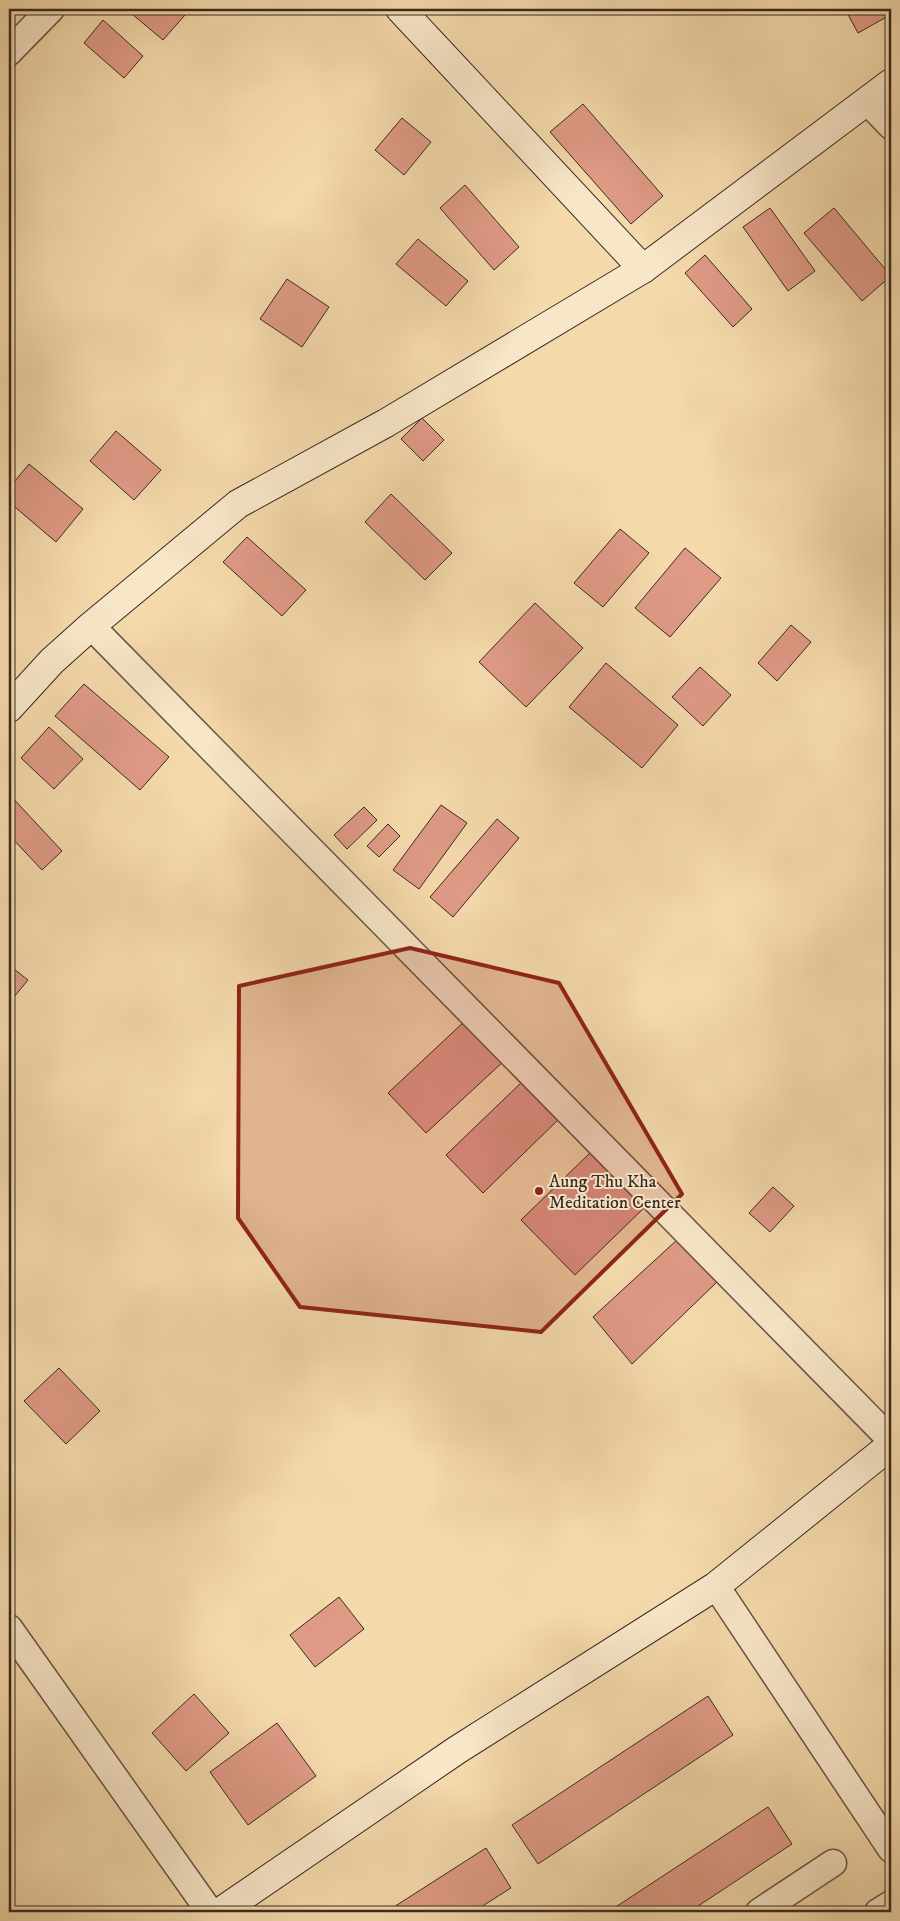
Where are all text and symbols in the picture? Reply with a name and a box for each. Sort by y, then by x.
place label: Aung Thu Kha Meditation Center [549,1171,681,1214]
marker: Aung Thu Kha Meditation Center [533,1185,545,1197]

